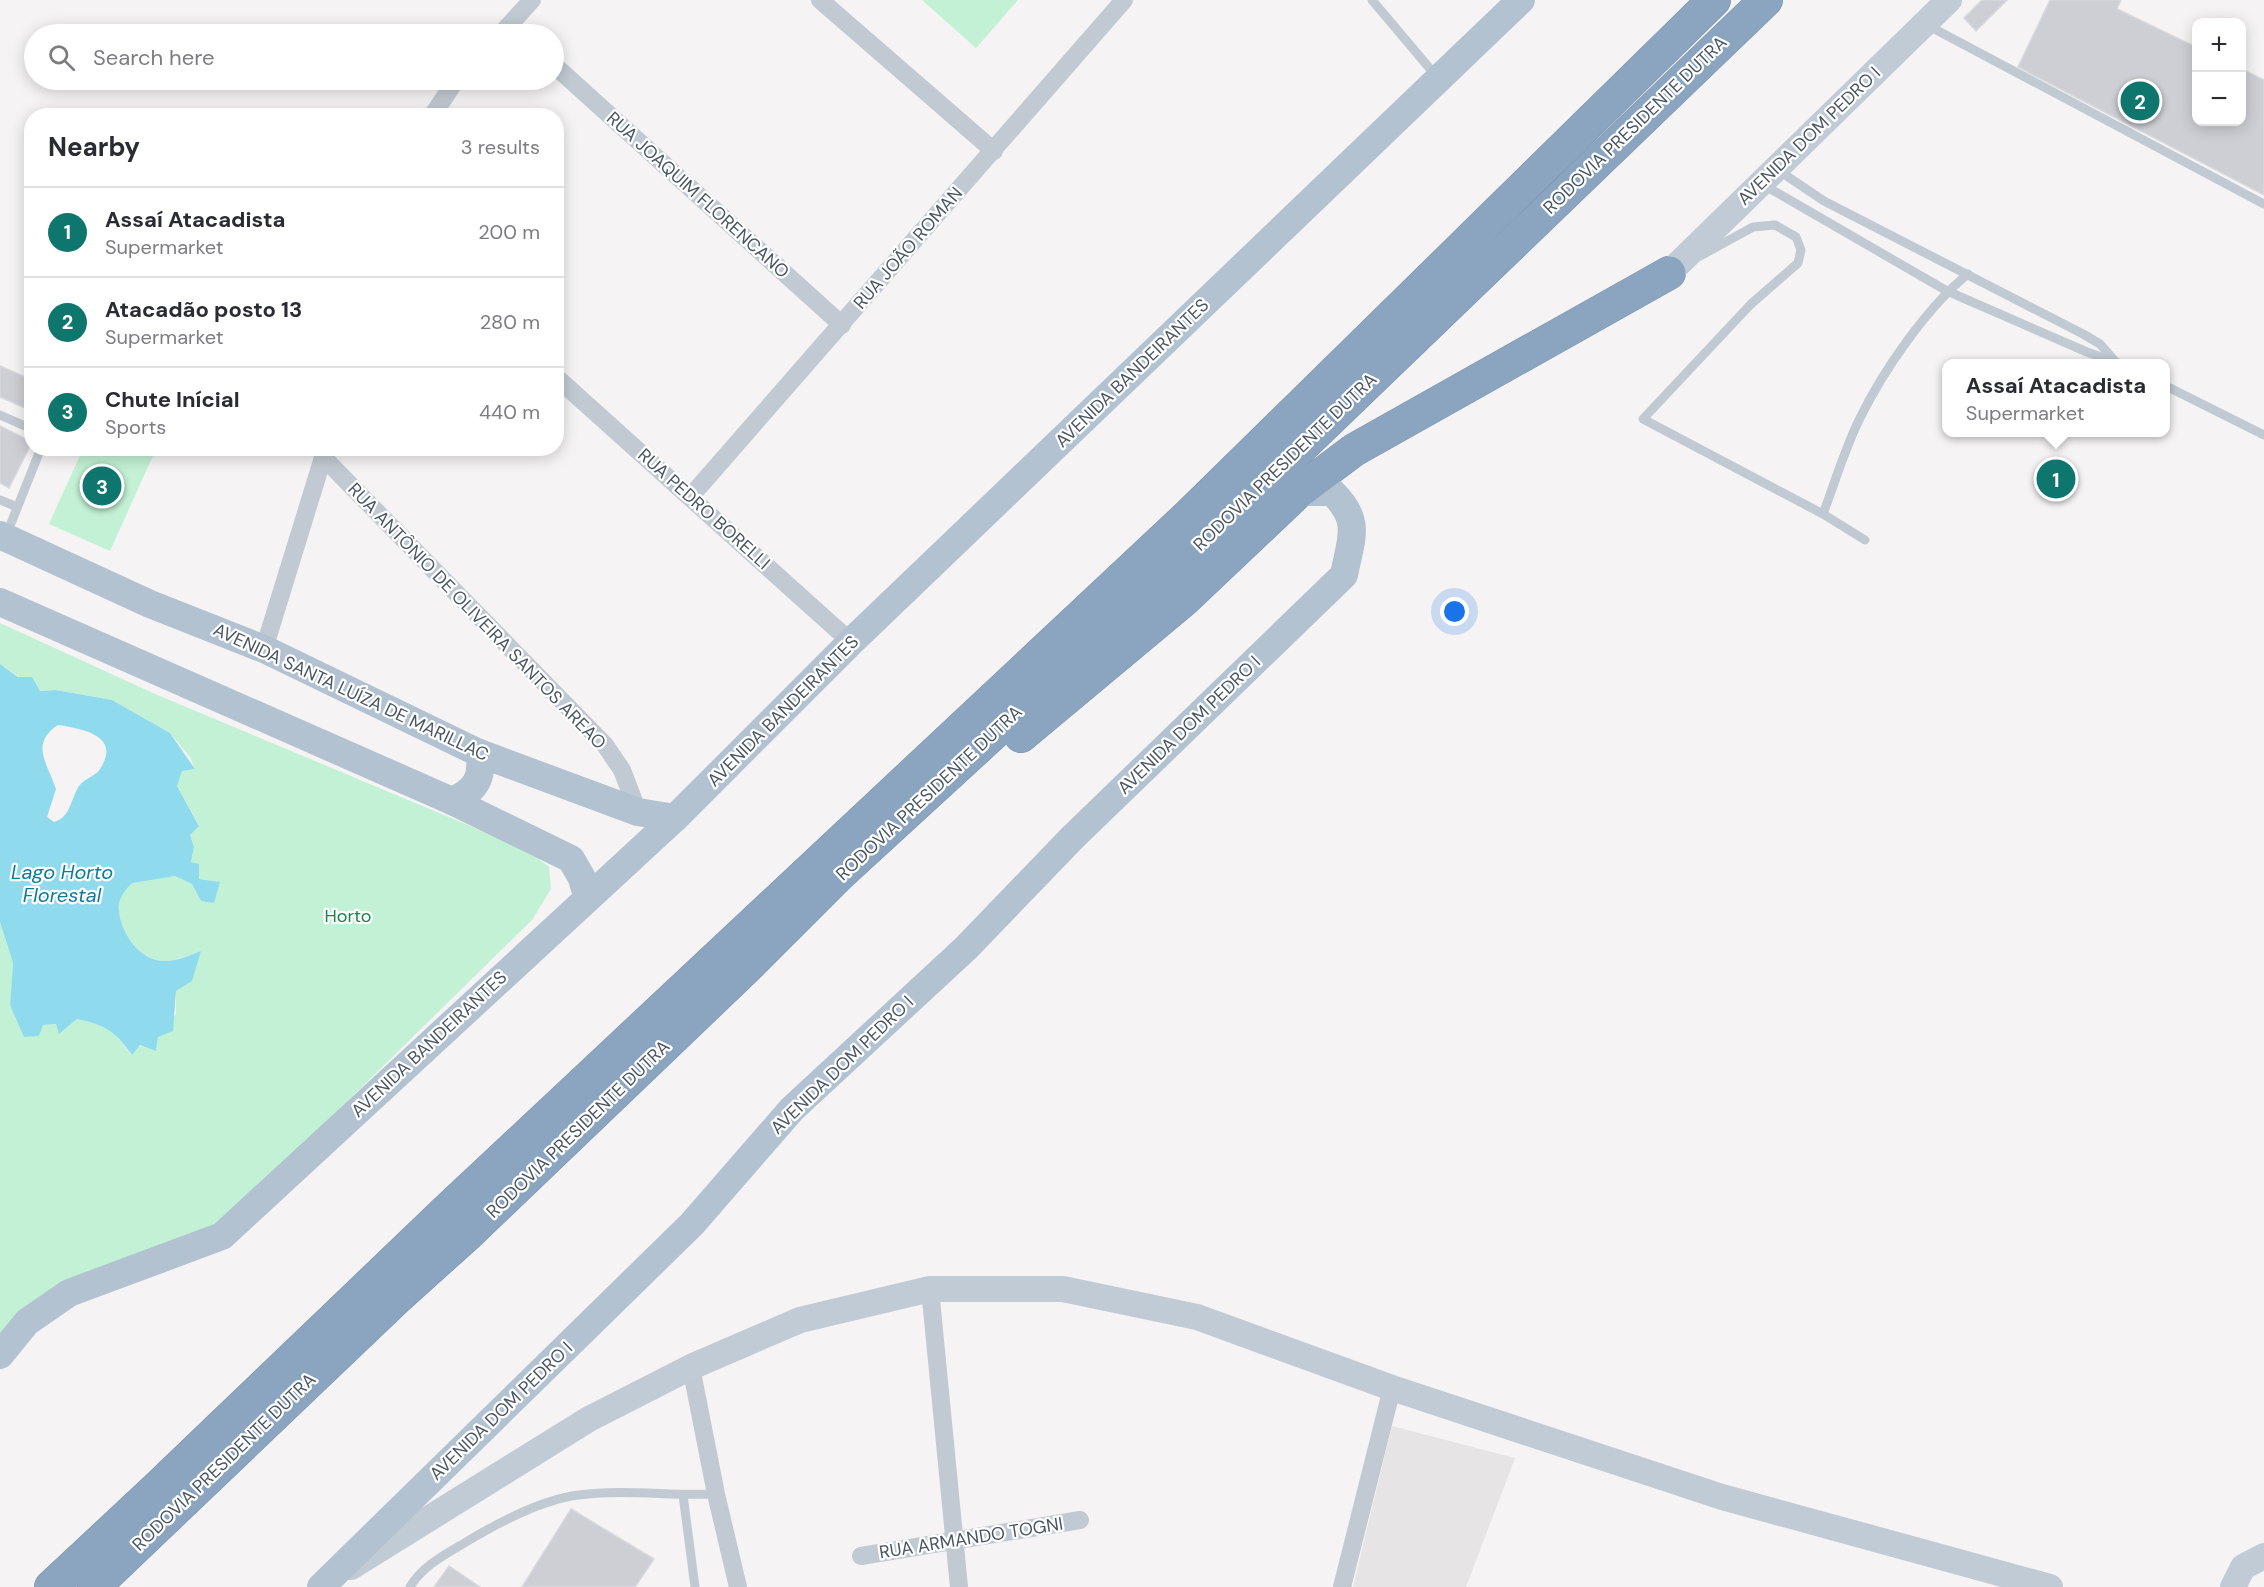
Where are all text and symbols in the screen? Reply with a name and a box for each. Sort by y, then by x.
map controls [2192,18,2246,126]
button: + [2192,18,2246,72]
search box [24,24,564,90]
street label: RODOVIA PRESIDENTE DUTRA [1538,31,1732,219]
icon: search [45,41,78,74]
text: Search here [93,43,214,72]
street label: AVENIDA DOM PEDRO I [1732,61,1886,211]
button: − [2192,72,2246,126]
pin: 2 [2120,78,2160,124]
street label: RUA JOAQUIM FLORENCANO [602,106,794,284]
text: Nearby [48,130,140,164]
text: 3 results [461,134,540,160]
street label: RUA JOÃO ROMAN [848,182,968,314]
text: Assaí Atacadista [105,205,285,234]
text: 1 [64,219,71,245]
text: 200 m [478,219,540,245]
text: Supermarket [105,234,224,260]
street label: AVENIDA BANDEIRANTES [1050,293,1214,453]
text: Atacadão posto 13 [105,295,302,324]
text: 2 [62,309,73,335]
text: 280 m [480,309,540,335]
text: Supermarket [105,324,224,350]
popup [1942,359,2170,437]
street label: RODOVIA PRESIDENTE DUTRA [1188,368,1382,556]
text: Assaí Atacadista [1966,371,2146,400]
text: Chute Inícial [105,385,240,414]
text: 3 [61,399,74,425]
text: 440 m [479,399,540,425]
text: Supermarket [1966,400,2085,426]
text: Sports [105,414,166,440]
street label: RUA PEDRO BORELLI [633,443,775,575]
pin: 1 [2036,456,2076,502]
pin: 3 [82,464,122,508]
street label: RUA ANTÔNIO DE OLIVEIRA SANTOS AREAO [343,477,611,755]
your location [1440,597,1469,626]
street label: AVENIDA SANTA LUÍZA DE MARILLAC [209,617,493,767]
street label: AVENIDA BANDEIRANTES [702,630,864,792]
street label: AVENIDA DOM PEDRO I [1112,650,1266,800]
street label: RODOVIA PRESIDENTE DUTRA [831,700,1027,886]
water label: Lago Horto Florestal [11,859,113,908]
park label: Horto [324,904,372,928]
street label: AVENIDA BANDEIRANTES [346,965,512,1123]
street label: AVENIDA DOM PEDRO I [765,990,919,1140]
street label: RODOVIA PRESIDENTE DUTRA [481,1035,675,1223]
street label: AVENIDA DOM PEDRO I [424,1336,578,1486]
street label: RODOVIA PRESIDENTE DUTRA [127,1368,321,1556]
street label: RUA ARMANDO TOGNI [877,1512,1065,1564]

